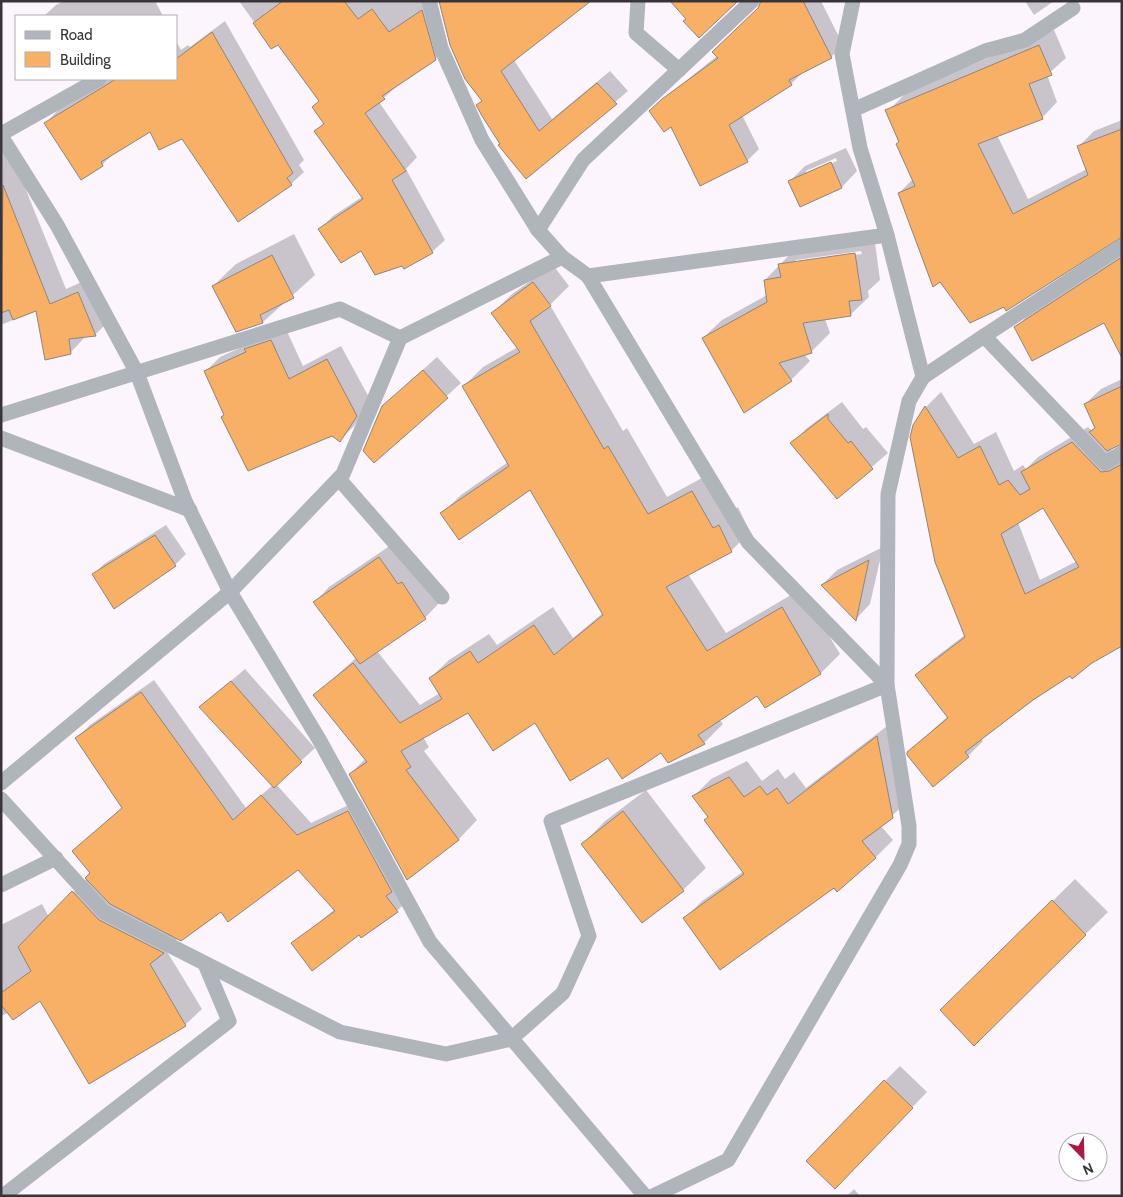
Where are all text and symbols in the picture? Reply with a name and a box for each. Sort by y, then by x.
legend [15,15,178,80]
text: Road [60,26,93,44]
text: Building [60,51,111,69]
north arrow [1058,1132,1108,1182]
text: N [1080,1159,1096,1179]

